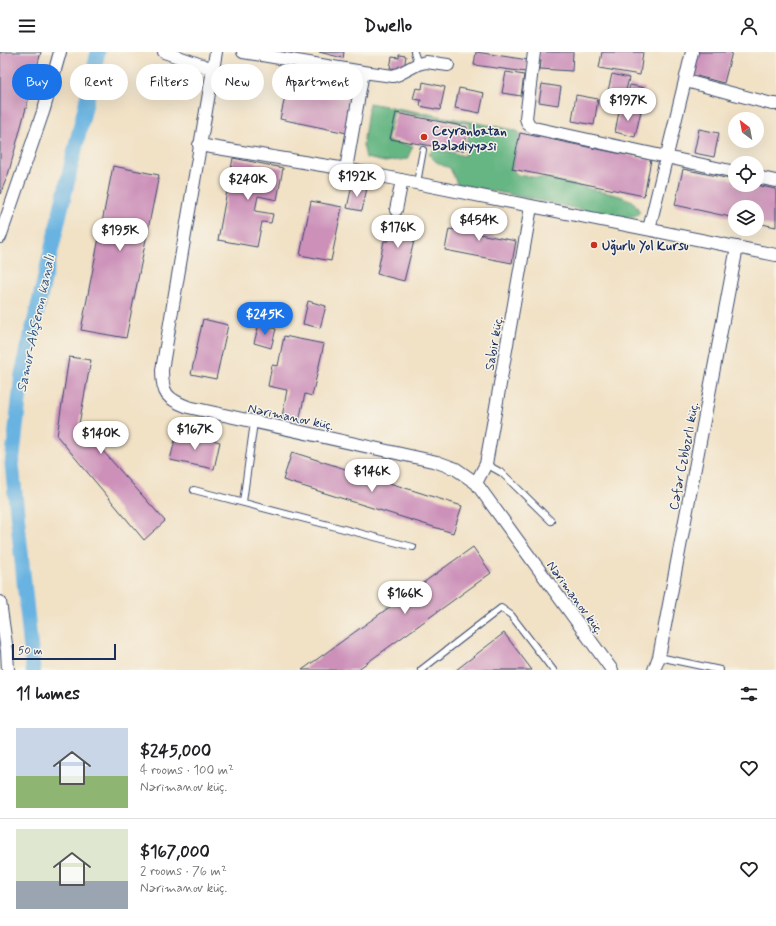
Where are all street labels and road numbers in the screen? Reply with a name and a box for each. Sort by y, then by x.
street label: Sabir küç. [481,314,508,372]
street label: Nərimanov küç. [246,400,335,435]
street label: Cəfər Czbbzrlı küç. [666,400,703,512]
street label: Nərimanov küç. [542,558,607,638]

